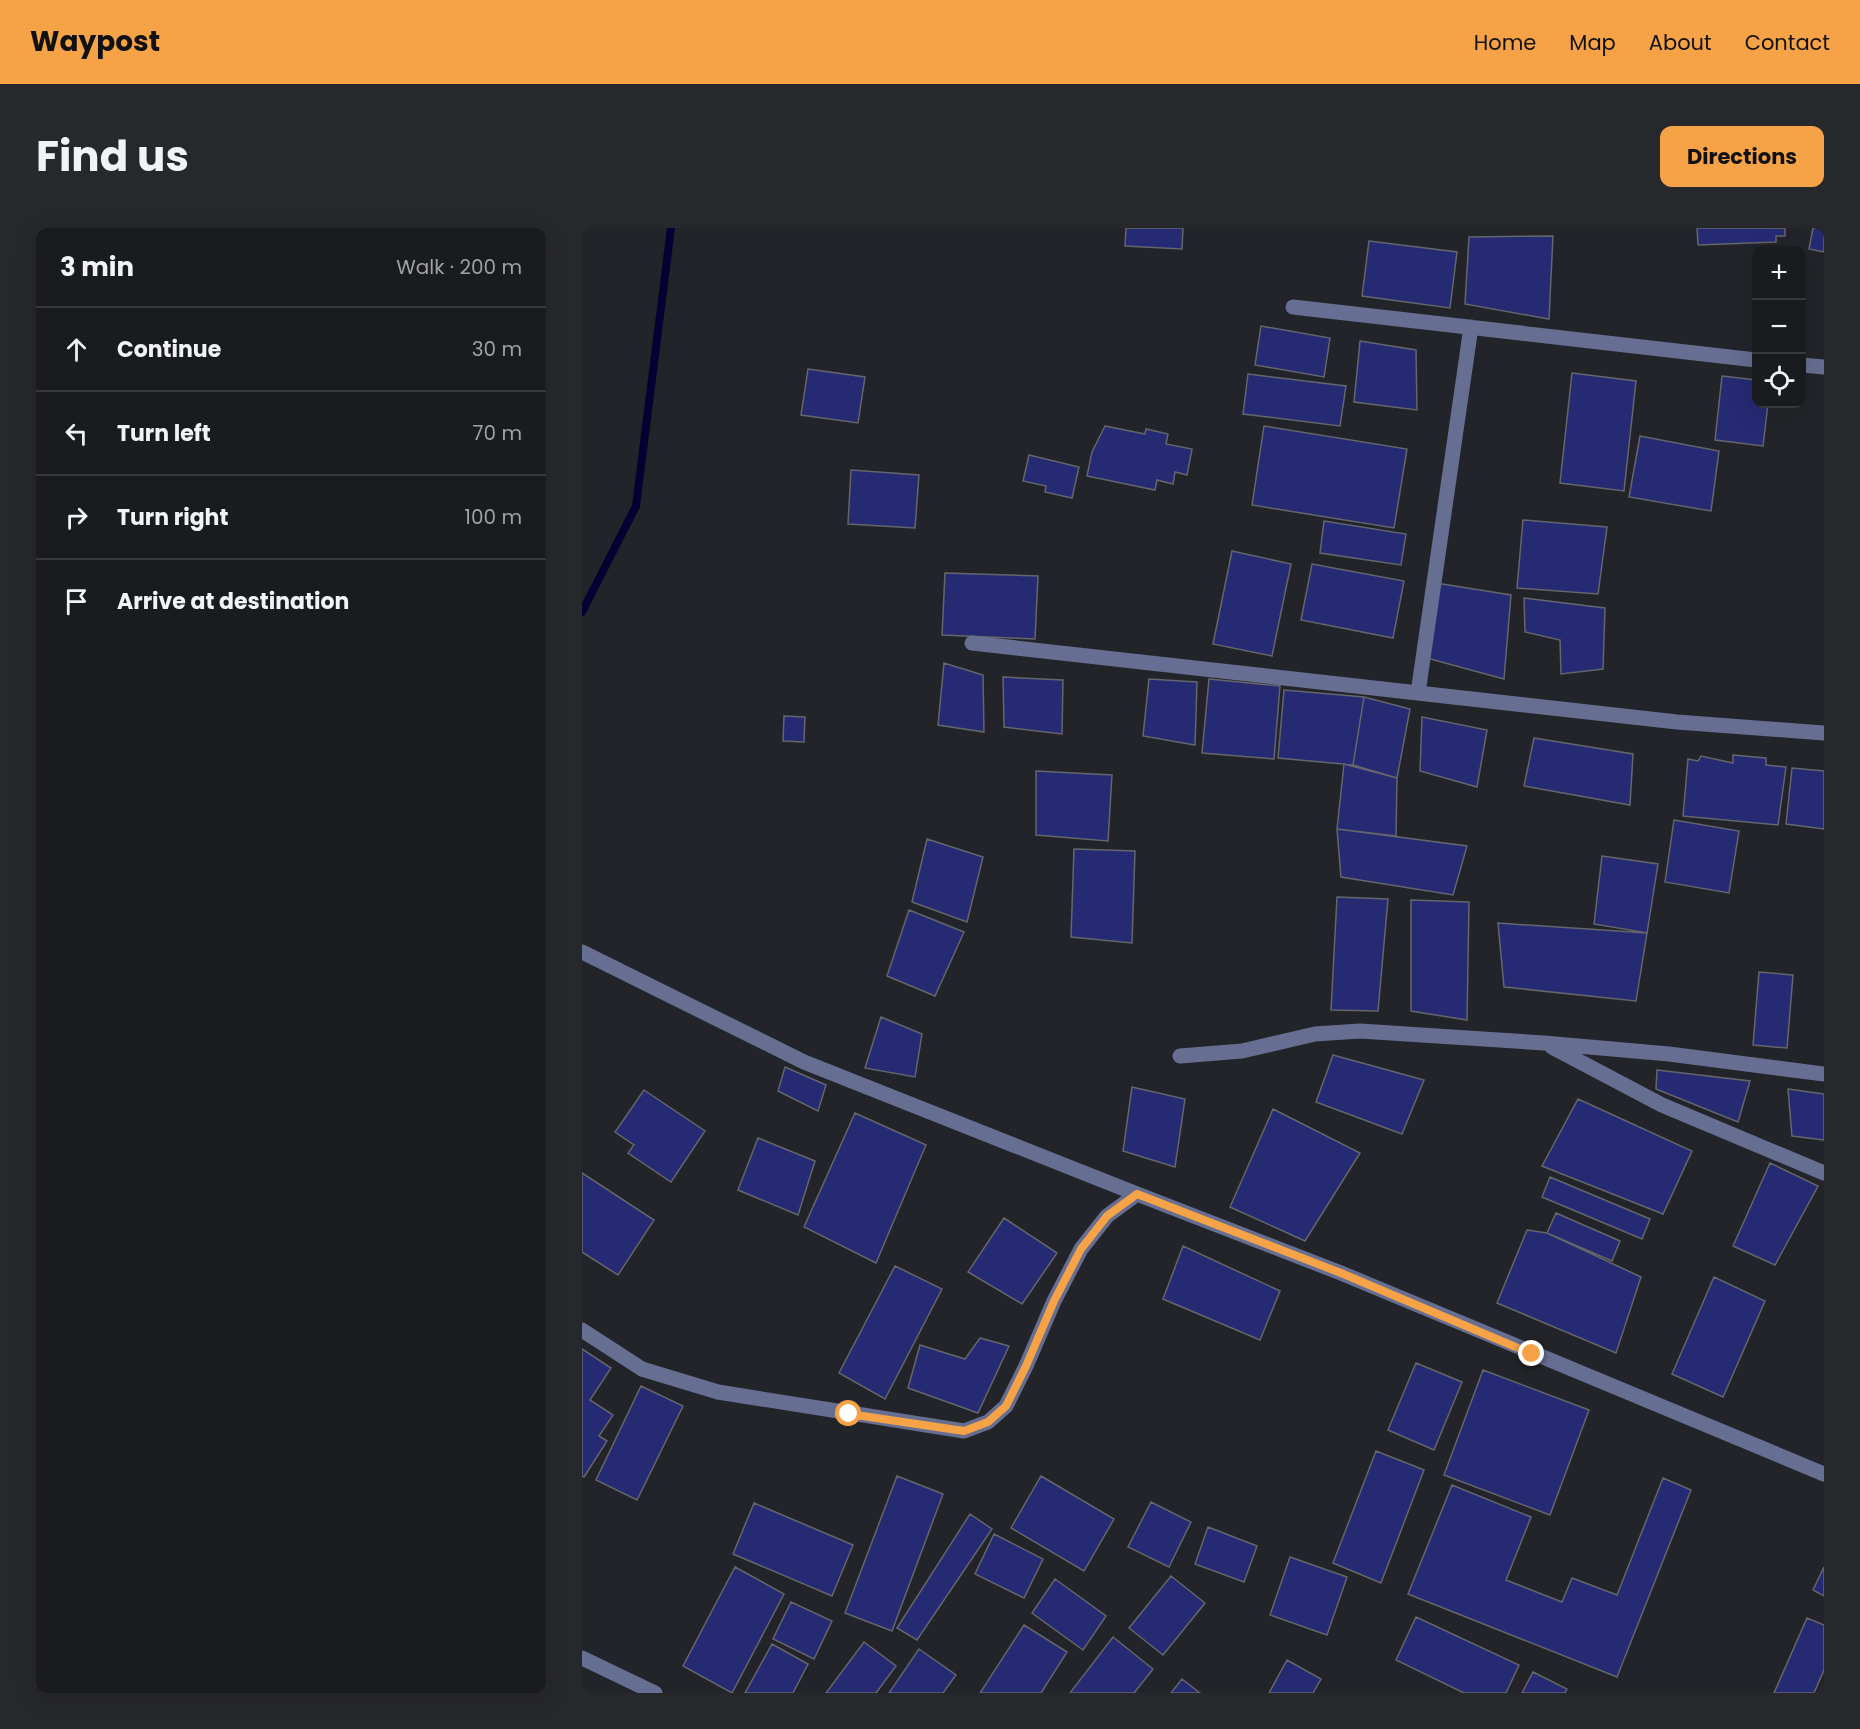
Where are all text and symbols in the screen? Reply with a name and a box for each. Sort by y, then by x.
text: Waypost [30,22,160,61]
text: Home [1474,28,1536,57]
text: Map [1569,28,1616,57]
text: About [1649,28,1712,57]
text: Contact [1745,28,1830,57]
button: Directions [1660,126,1824,187]
text: Find us [36,127,189,186]
map controls [1752,246,1806,408]
button: + [1752,246,1806,300]
text: 3 min [60,249,134,285]
text: Walk · 200 m [396,253,522,281]
button: − [1752,300,1806,354]
icon: ahead [60,333,93,366]
text: Continue [117,334,221,365]
text: 30 m [472,335,522,363]
button: locate [1752,354,1806,408]
icon: left [60,417,93,450]
text: Turn left [117,418,211,449]
text: 70 m [473,419,522,447]
icon: right [60,501,93,534]
text: Turn right [117,502,228,533]
text: 100 m [465,503,522,531]
icon: arrive [60,585,93,618]
text: Arrive at destination [117,586,349,617]
route end [1518,1340,1544,1366]
route start [835,1400,861,1426]

